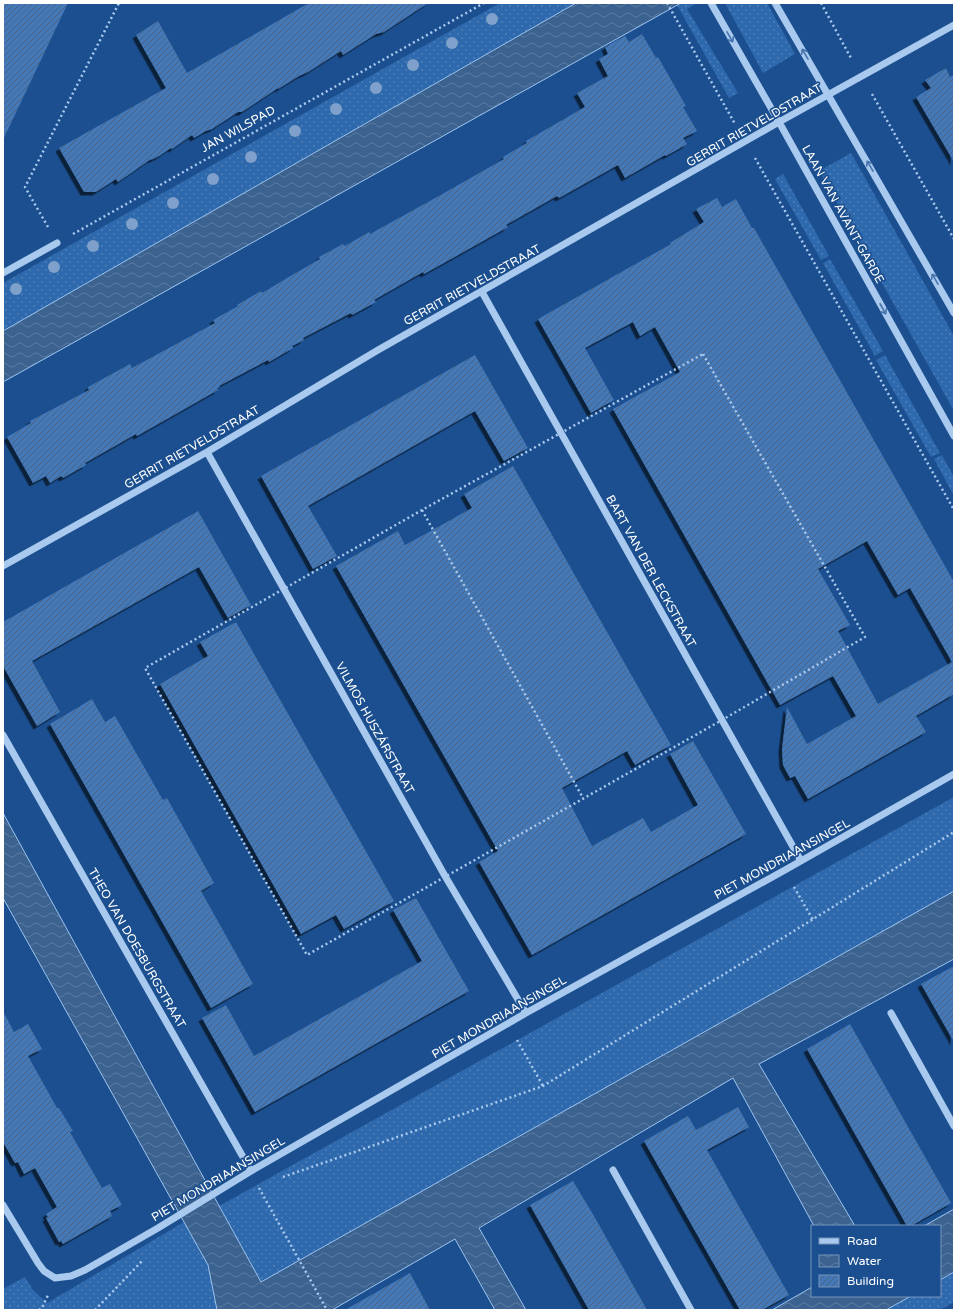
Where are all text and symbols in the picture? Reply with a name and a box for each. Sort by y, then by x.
one-way arrow [727,31,735,43]
one-way arrow [800,48,808,60]
street label: GERRIT RIETVELDSTRAAT [684,80,825,170]
street label: JAN WILSPAD [198,103,278,155]
street label: LAAN VAN AVANT-GARDE [799,142,887,286]
one-way arrow [865,160,873,172]
street label: GERRIT RIETVELDSTRAAT [401,241,543,328]
one-way arrow [930,273,938,285]
one-way arrow [880,303,888,315]
street label: GERRIT RIETVELDSTRAAT [122,402,263,492]
street label: BART VAN DER LECKSTRAAT [603,492,699,650]
street label: VILMOS HUSZÁRSTRAAT [333,660,417,797]
street label: PIET MONDRIAANSINGEL [712,816,852,902]
street label: THEO VAN DOESBURGSTRAAT [85,866,189,1031]
street label: PIET MONDRIAANSINGEL [429,973,569,1061]
street label: PIET MONDRIAANSINGEL [149,1134,287,1224]
legend [811,1225,941,1297]
text: Road [847,1234,877,1248]
text: Water [847,1254,882,1268]
text: Building [847,1274,894,1288]

